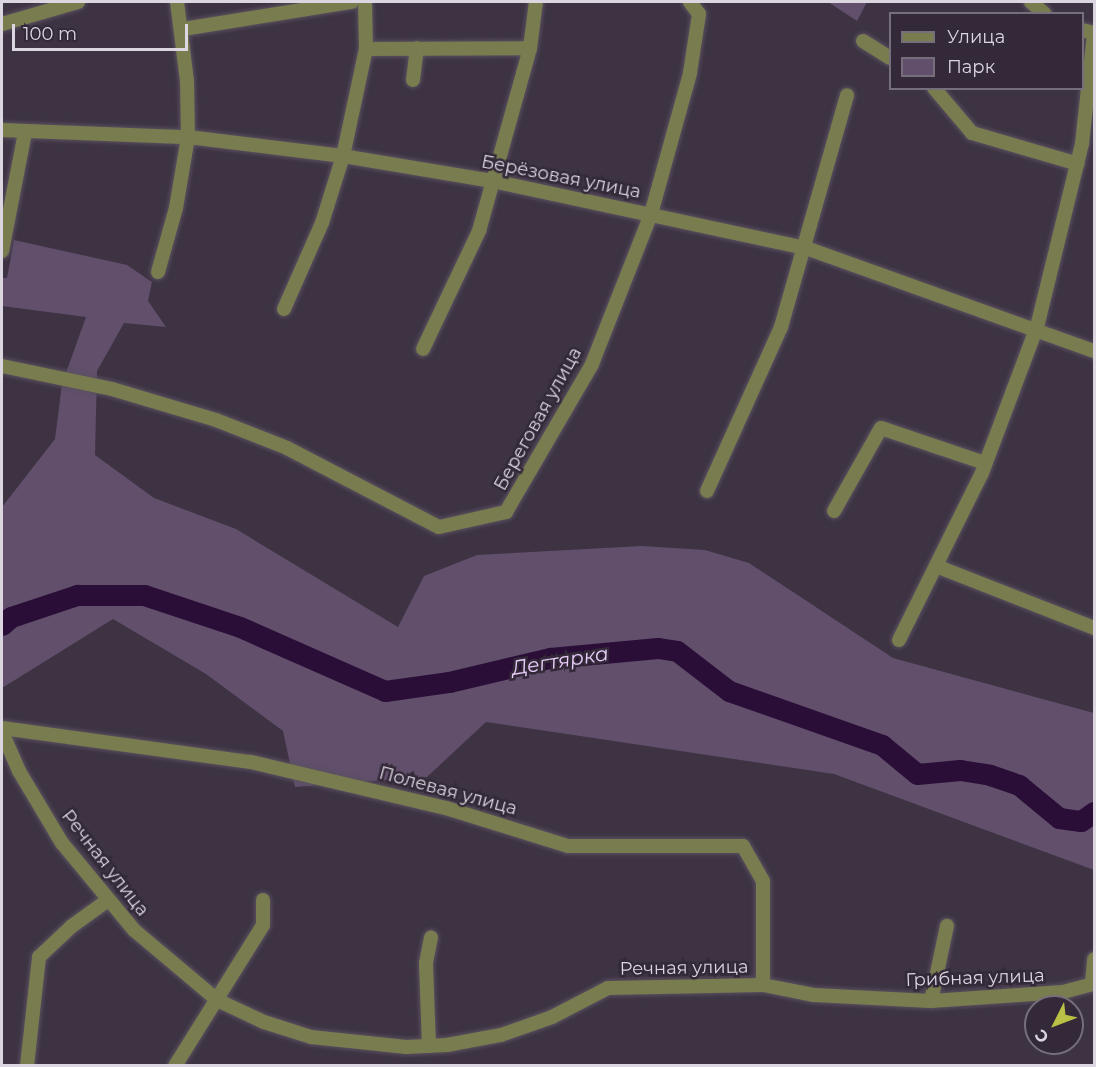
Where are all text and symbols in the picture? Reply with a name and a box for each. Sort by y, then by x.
scale bar [15,12,190,50]
legend [889,12,1084,90]
text: 100 m [23,23,77,45]
text: Улица [947,26,1005,48]
text: Парк [947,56,995,78]
street label: Берёзовая улица [479,151,643,203]
street label: Береговая улица [490,344,586,494]
water label: Дегтярка [510,641,610,681]
street label: Полевая улица [377,762,519,820]
street label: Речная улица [57,806,153,920]
street label: Речная улица [619,956,749,980]
street label: Грибная улица [905,965,1045,991]
north arrow [1024,995,1084,1055]
text: С [1031,1025,1053,1047]

